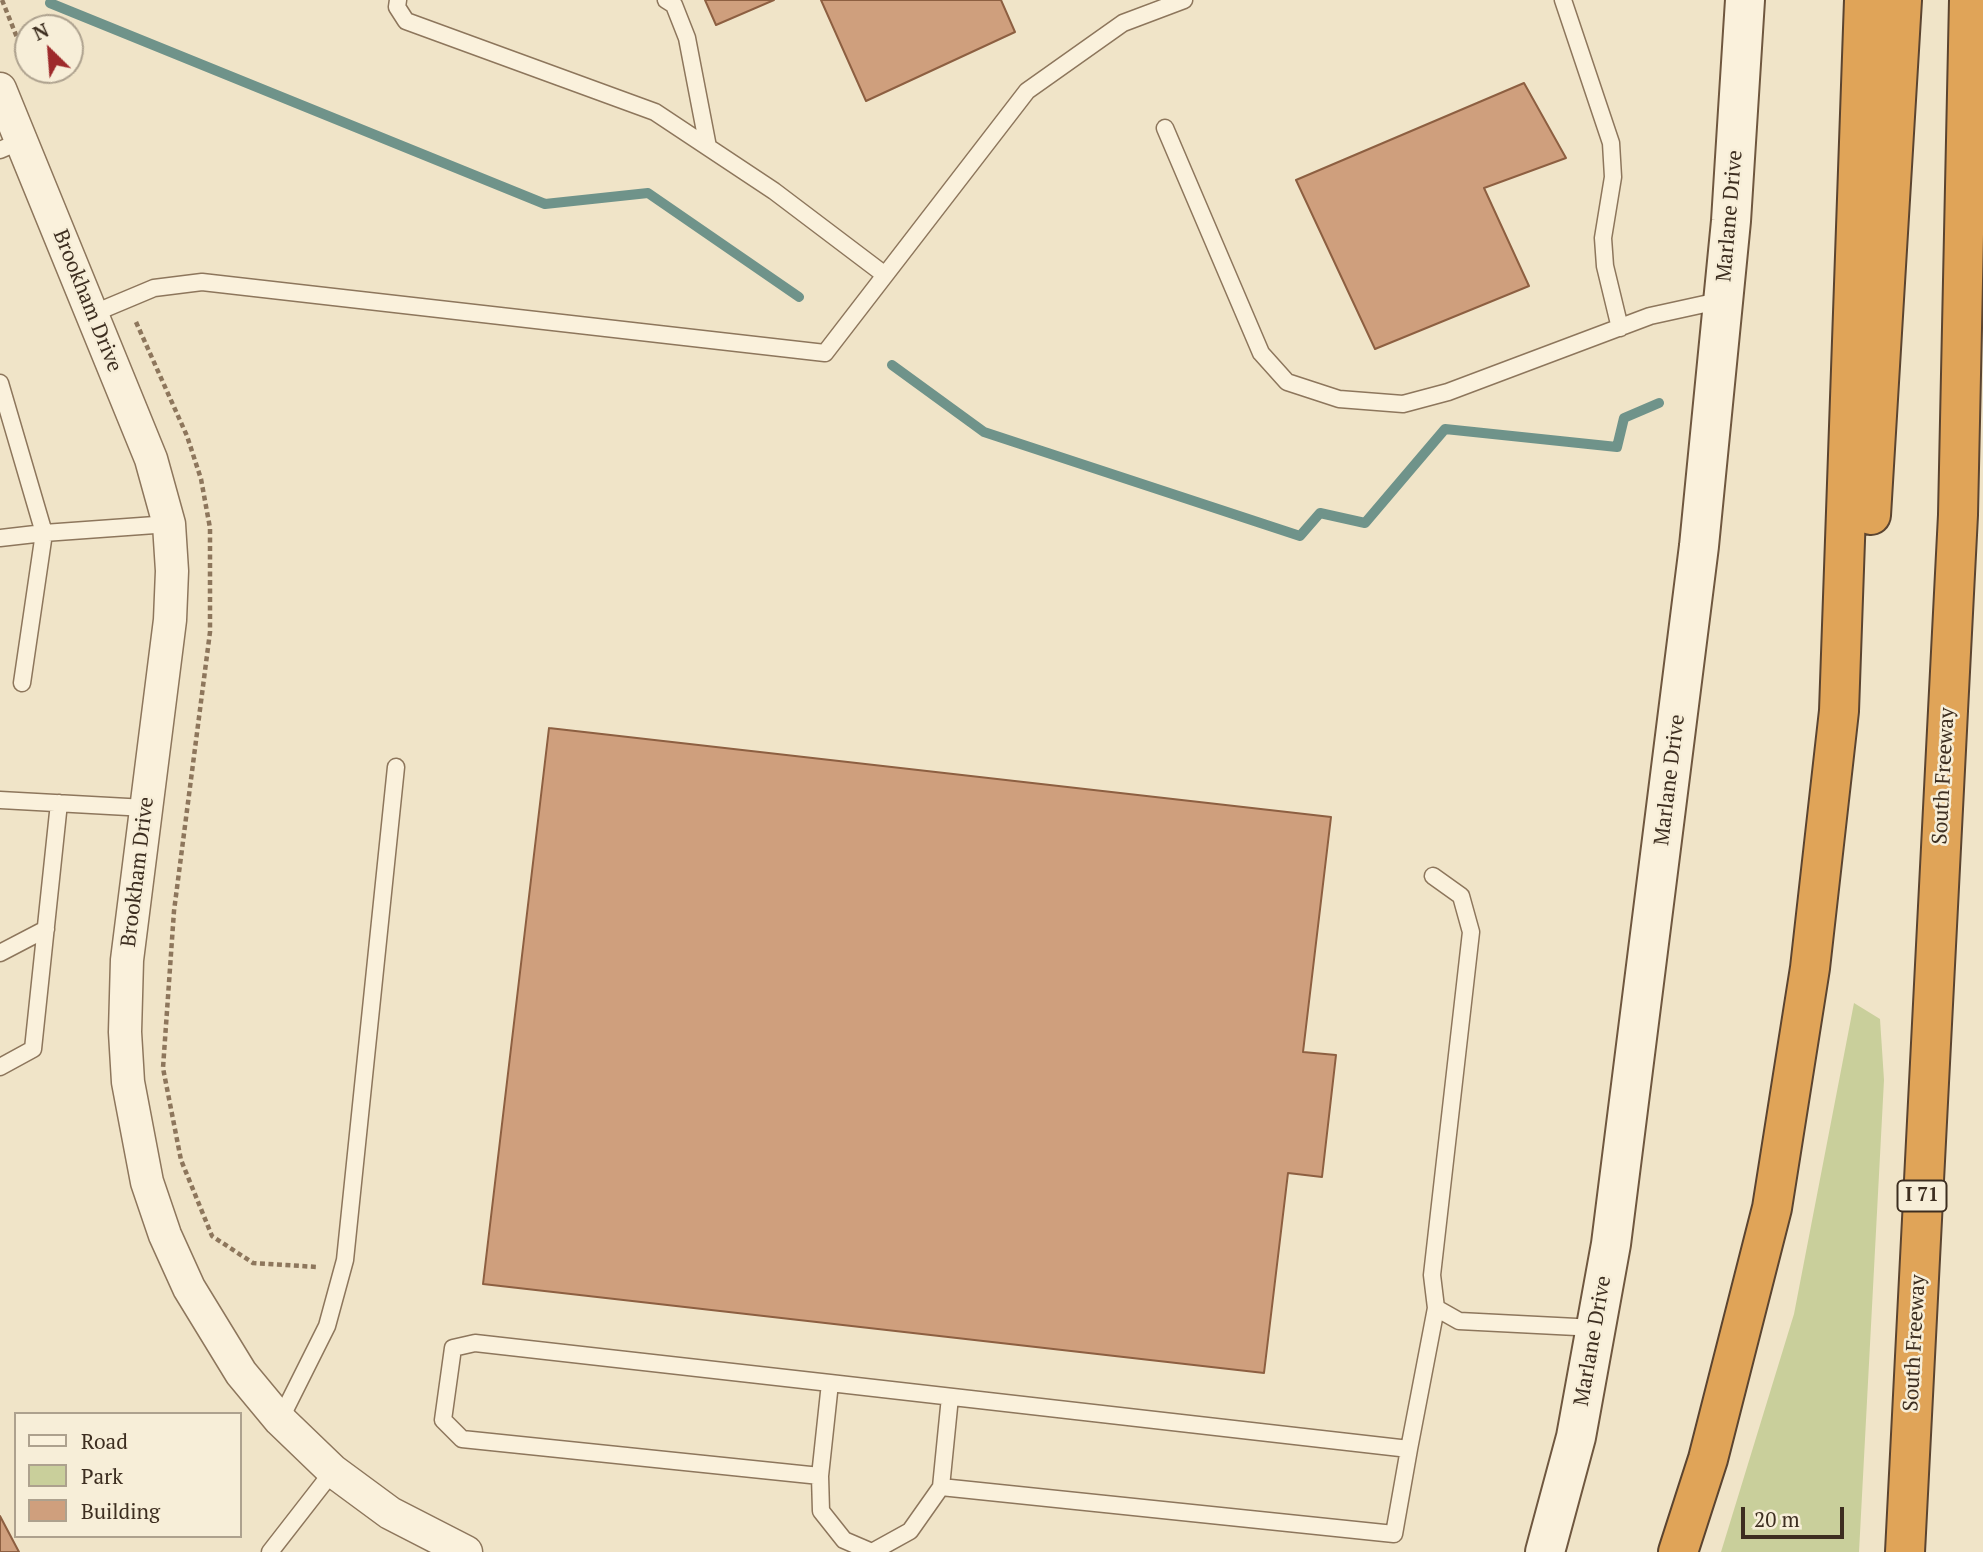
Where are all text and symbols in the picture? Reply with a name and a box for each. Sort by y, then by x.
north arrow [14,14,84,84]
text: N [29,17,53,46]
street label: Marlane Drive [1712,149,1748,283]
street label: Brookham Drive [47,226,127,376]
street label: South Freeway [1928,707,1960,845]
street label: Marlane Drive [1649,713,1691,847]
street label: Brookham Drive [116,795,160,949]
road number: I 71 [1898,1180,1946,1212]
street label: Marlane Drive [1569,1274,1617,1408]
street label: South Freeway [1899,1274,1931,1412]
legend [14,1412,242,1538]
text: Road [81,1427,128,1455]
text: Park [81,1462,123,1490]
scale bar [1745,1492,1848,1536]
text: Building [81,1497,160,1525]
text: 20 m [1754,1505,1800,1533]

